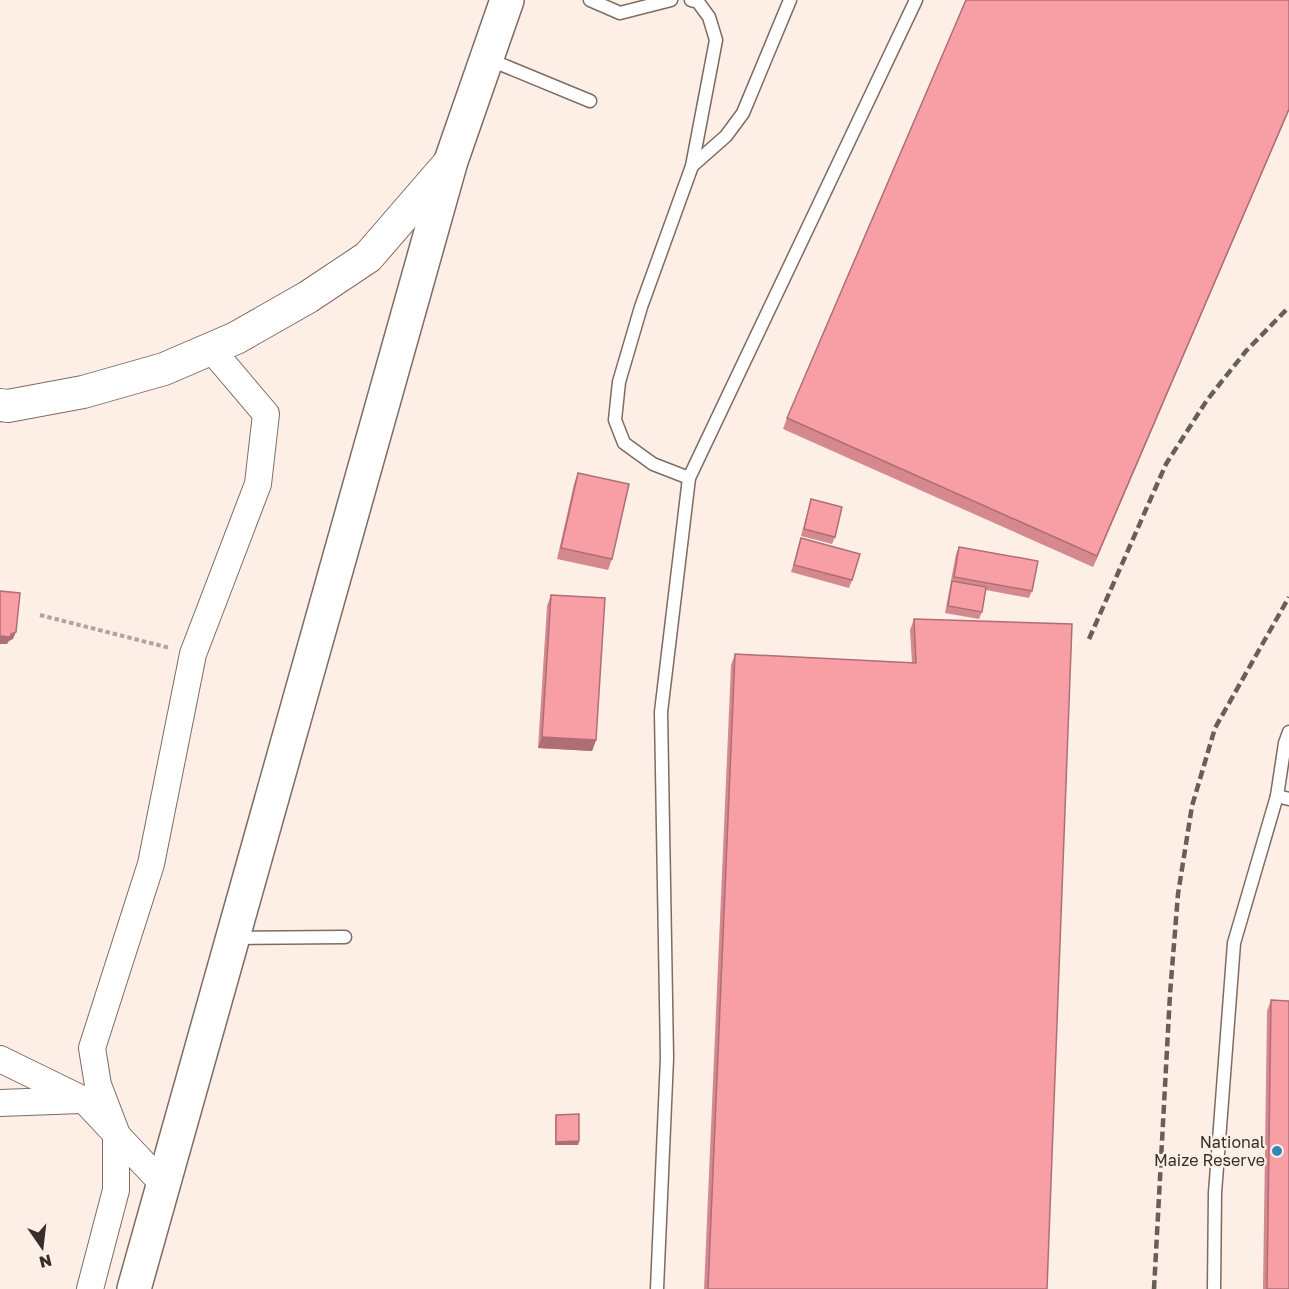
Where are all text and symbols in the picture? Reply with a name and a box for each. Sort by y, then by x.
place label: National Maize Reserve [1154,1132,1265,1170]
marker: National Maize Reserve [1270,1144,1284,1158]
north arrow [12,1217,72,1277]
text: N [37,1250,54,1273]

